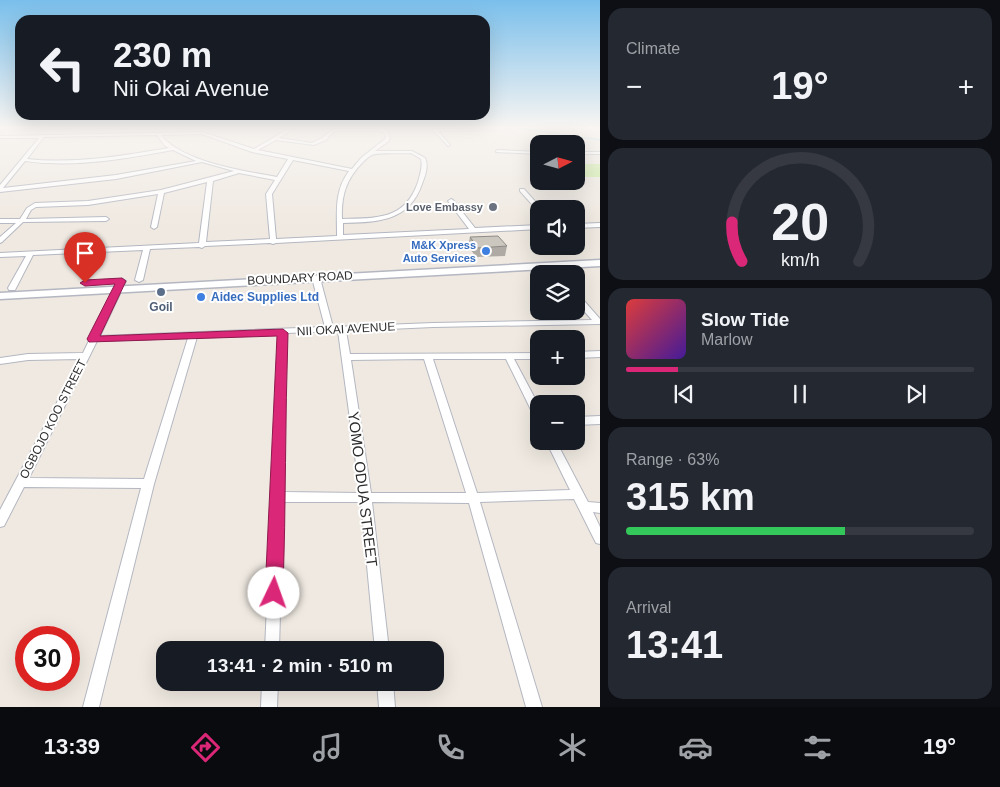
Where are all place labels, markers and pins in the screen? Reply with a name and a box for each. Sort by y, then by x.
place label: Love Embassy [406,201,484,213]
marker: Love Embassy [487,201,499,213]
pin [64,232,106,283]
place label: M&K Xpress Auto Services [403,239,476,264]
marker: M&K Xpress Auto Services [480,245,492,257]
marker: Goil [155,286,167,298]
place label: Aidec Supplies Ltd [211,290,319,304]
marker: Aidec Supplies Ltd [195,291,207,303]
place label: Goil [149,300,173,314]

